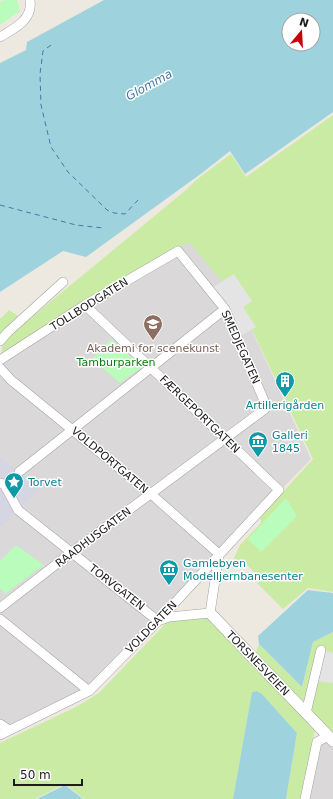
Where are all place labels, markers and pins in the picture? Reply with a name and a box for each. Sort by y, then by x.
school or university icon: Akademi for scenekunst [142,313,164,341]
place label: Akademi for scenekunst [87,342,220,355]
building icon: Artillerigården [274,370,296,398]
place label: Artillerigården [246,399,324,412]
place label: Galleri 1845 [272,429,308,455]
museum icon: Galleri 1845 [247,430,269,458]
place icon: Torvet [3,471,25,499]
place label: Torvet [27,476,62,489]
place label: Gamlebyen Modelljernbanesenter [183,557,303,583]
museum icon: Gamlebyen Modelljernbanesenter [158,558,180,586]

